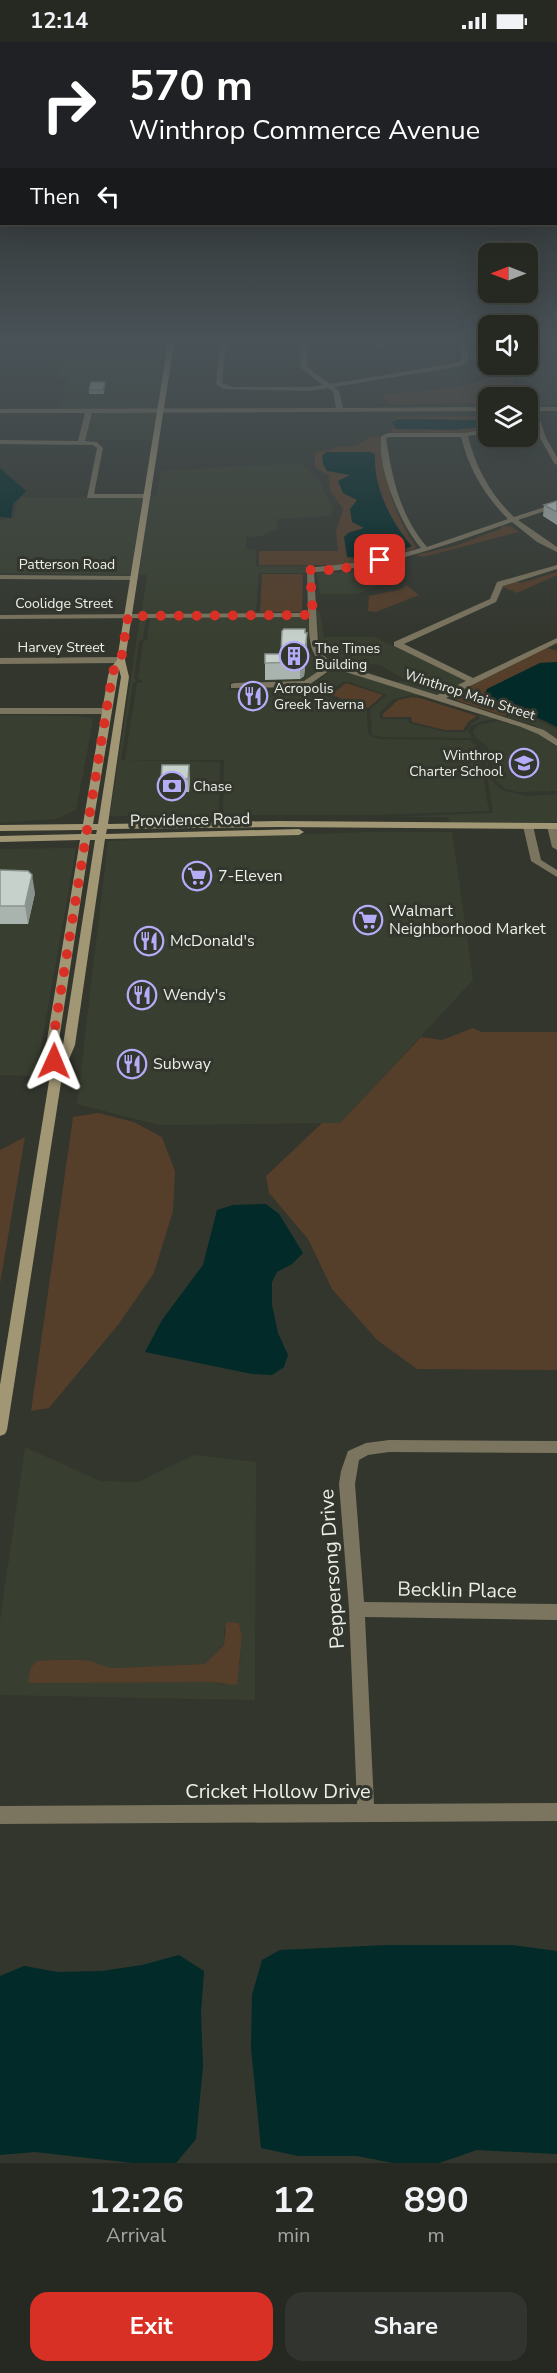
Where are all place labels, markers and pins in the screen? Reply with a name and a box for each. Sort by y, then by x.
pin [354,534,405,585]
place label: The Times Building [315,639,381,674]
building icon: The Times Building [278,640,310,672]
place label: Acropolis Greek Taverna [274,679,364,714]
restaurant icon: Acropolis Greek Taverna [237,680,269,712]
place label: Winthrop Charter School [409,746,504,781]
school or university icon: Winthrop Charter School [508,747,540,779]
bank icon: Chase [156,770,188,802]
place label: Chase [193,777,232,796]
supermarket icon: 7-Eleven [181,860,213,892]
place label: 7-Eleven [218,865,283,887]
place label: Walmart Neighborhood Market [389,900,546,940]
supermarket icon: Walmart Neighborhood Market [352,904,384,936]
restaurant icon: McDonald's [133,925,165,957]
place label: McDonald's [170,930,255,952]
restaurant icon: Wendy's [126,979,158,1011]
place label: Wendy's [163,984,226,1006]
restaurant icon: Subway [116,1048,148,1080]
place label: Subway [153,1053,212,1075]

